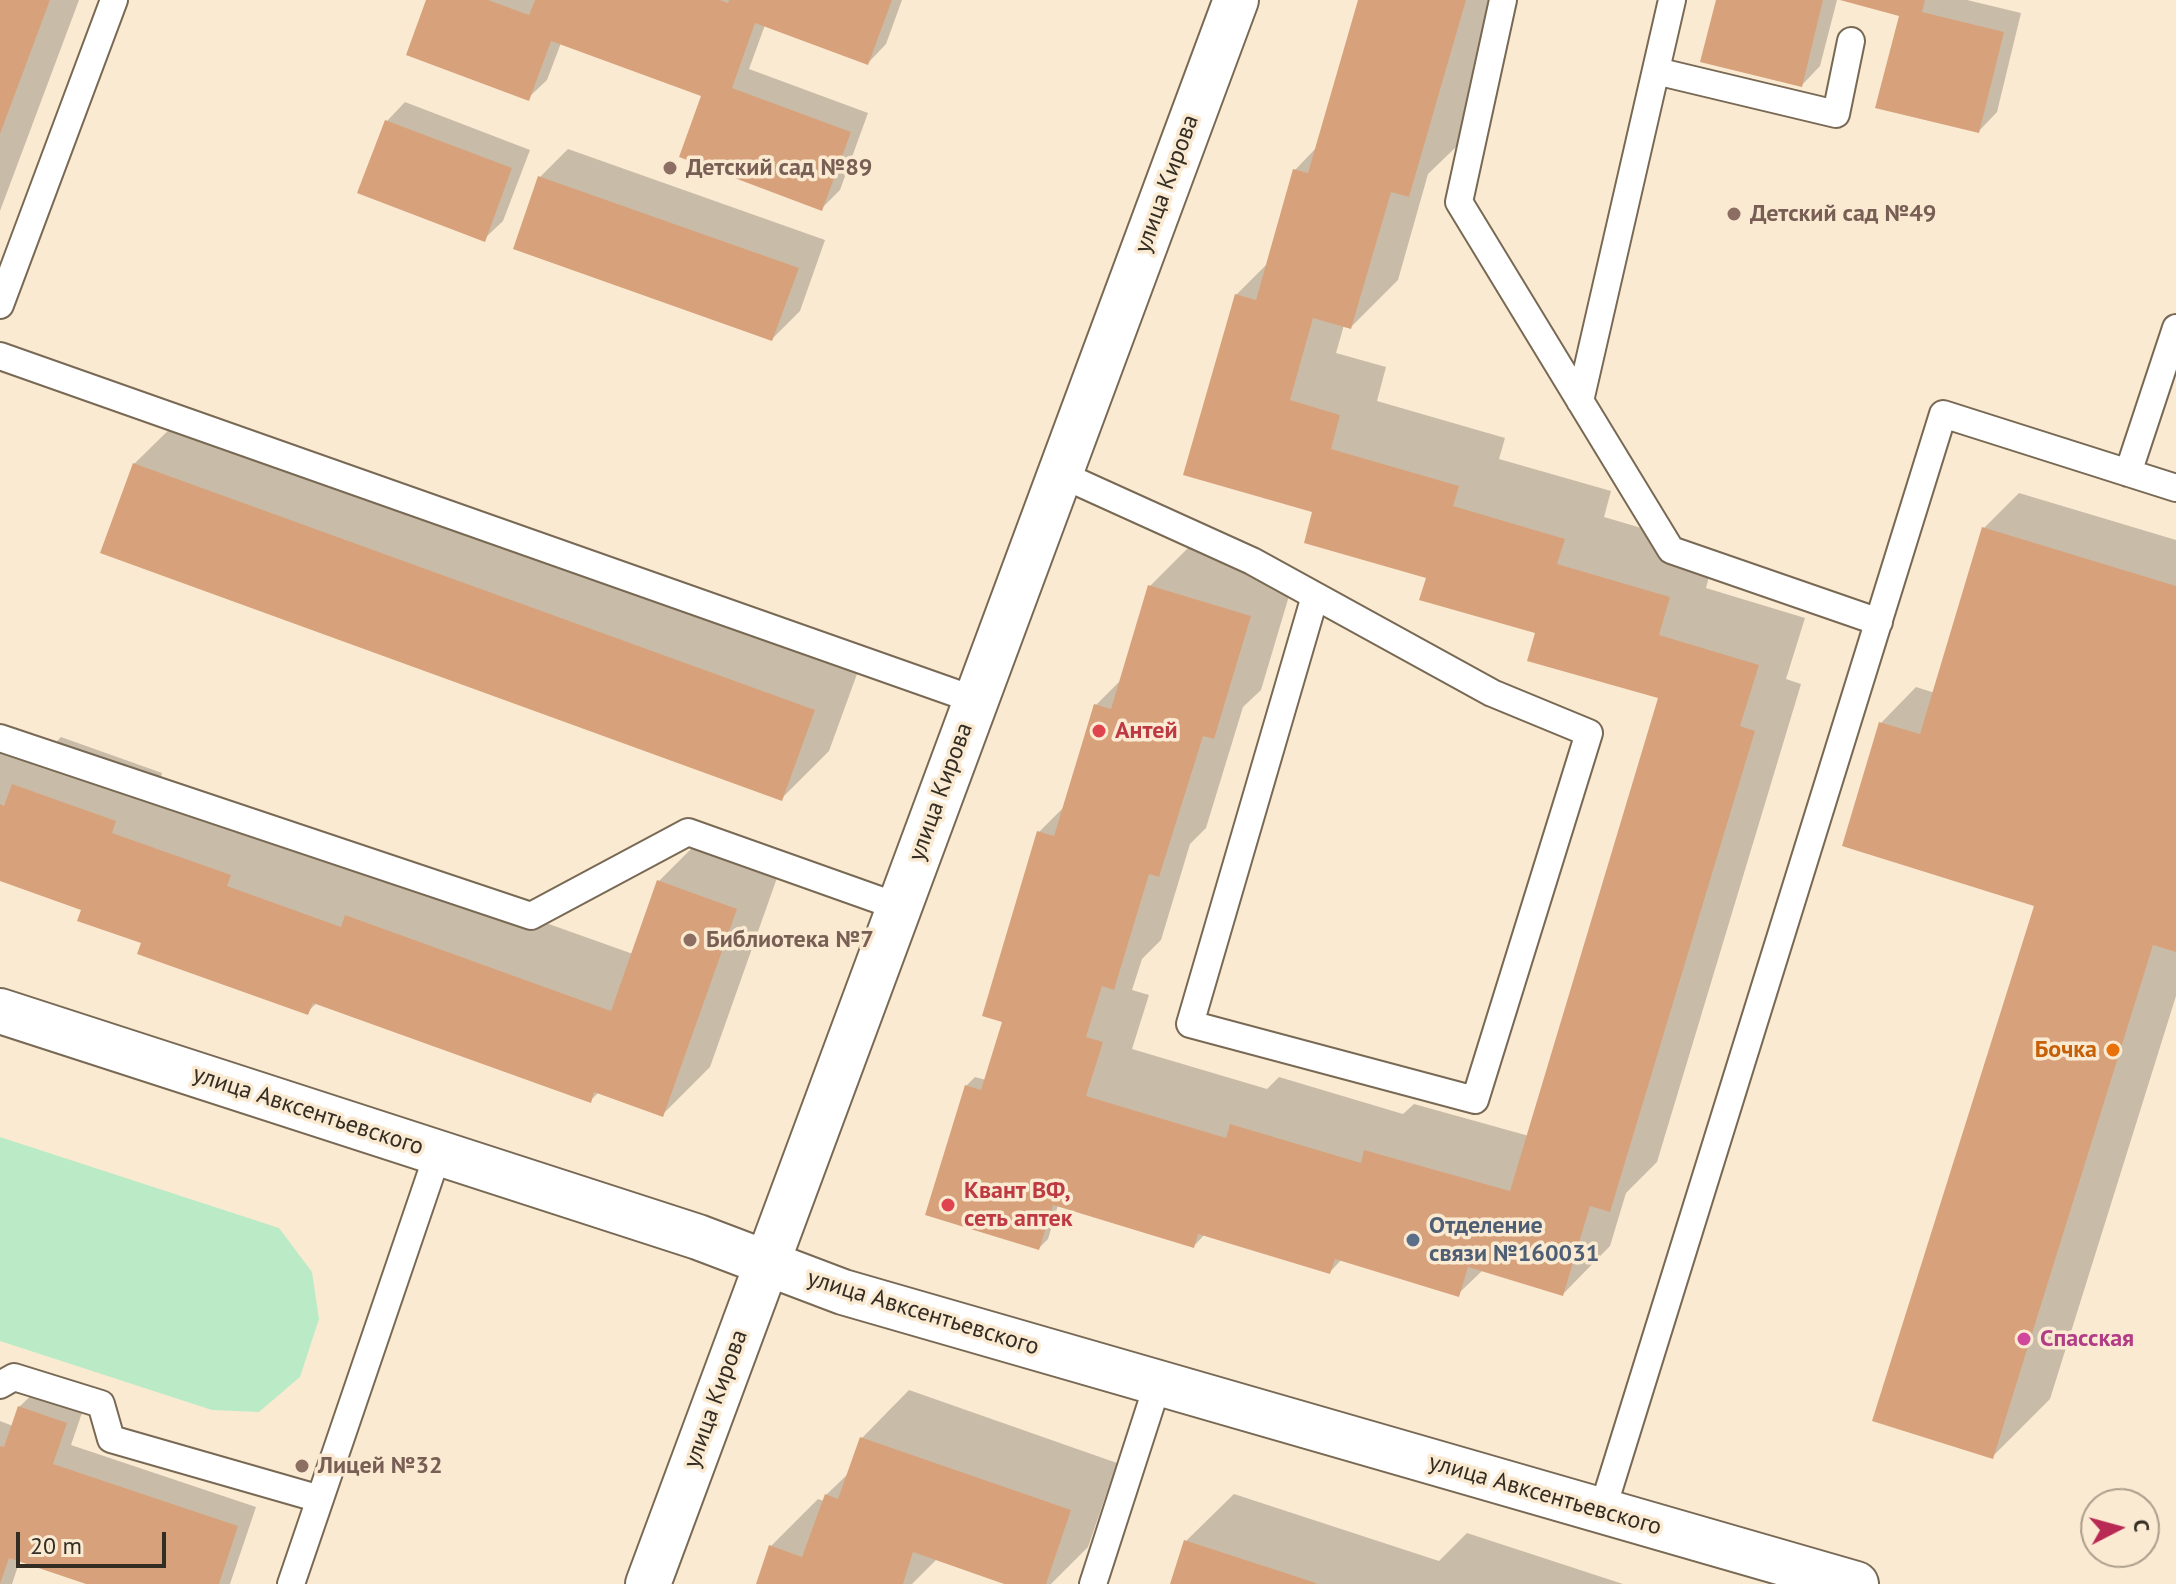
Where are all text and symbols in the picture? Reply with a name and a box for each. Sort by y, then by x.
street label: улица Кирова [1129,111,1205,257]
place label: Детский сад №89 [686,154,872,182]
marker: Детский сад №89 [661,159,679,177]
place label: Детский сад №49 [1750,200,1936,228]
marker: Детский сад №49 [1725,205,1743,223]
place label: Антей [1115,717,1178,745]
street label: улица Кирова [903,719,979,865]
marker: Антей [1090,722,1108,740]
place label: Библиотека №7 [706,926,874,954]
marker: Библиотека №7 [681,931,699,949]
place label: Бочка [2035,1036,2097,1064]
marker: Бочка [2104,1041,2122,1059]
street label: улица Авксентьевского [189,1060,427,1162]
place label: Квант ВФ, сеть аптек [964,1177,1072,1233]
marker: Квант ВФ, сеть аптек [939,1196,957,1214]
place label: Отделение связи №160031 [1429,1212,1599,1268]
marker: Отделение связи №160031 [1404,1231,1422,1249]
street label: улица Авксентьевского [804,1264,1042,1362]
place label: Спасская [2040,1325,2134,1353]
street label: улица Кирова [678,1326,754,1472]
marker: Спасская [2015,1330,2033,1348]
street label: улица Авксентьевского [1425,1448,1665,1542]
place label: Лицей №32 [318,1452,443,1480]
marker: Лицей №32 [293,1457,311,1475]
north arrow [2080,1488,2160,1568]
scale bar [20,1516,170,1566]
text: С [2127,1518,2156,1533]
text: 20 m [30,1530,82,1561]

